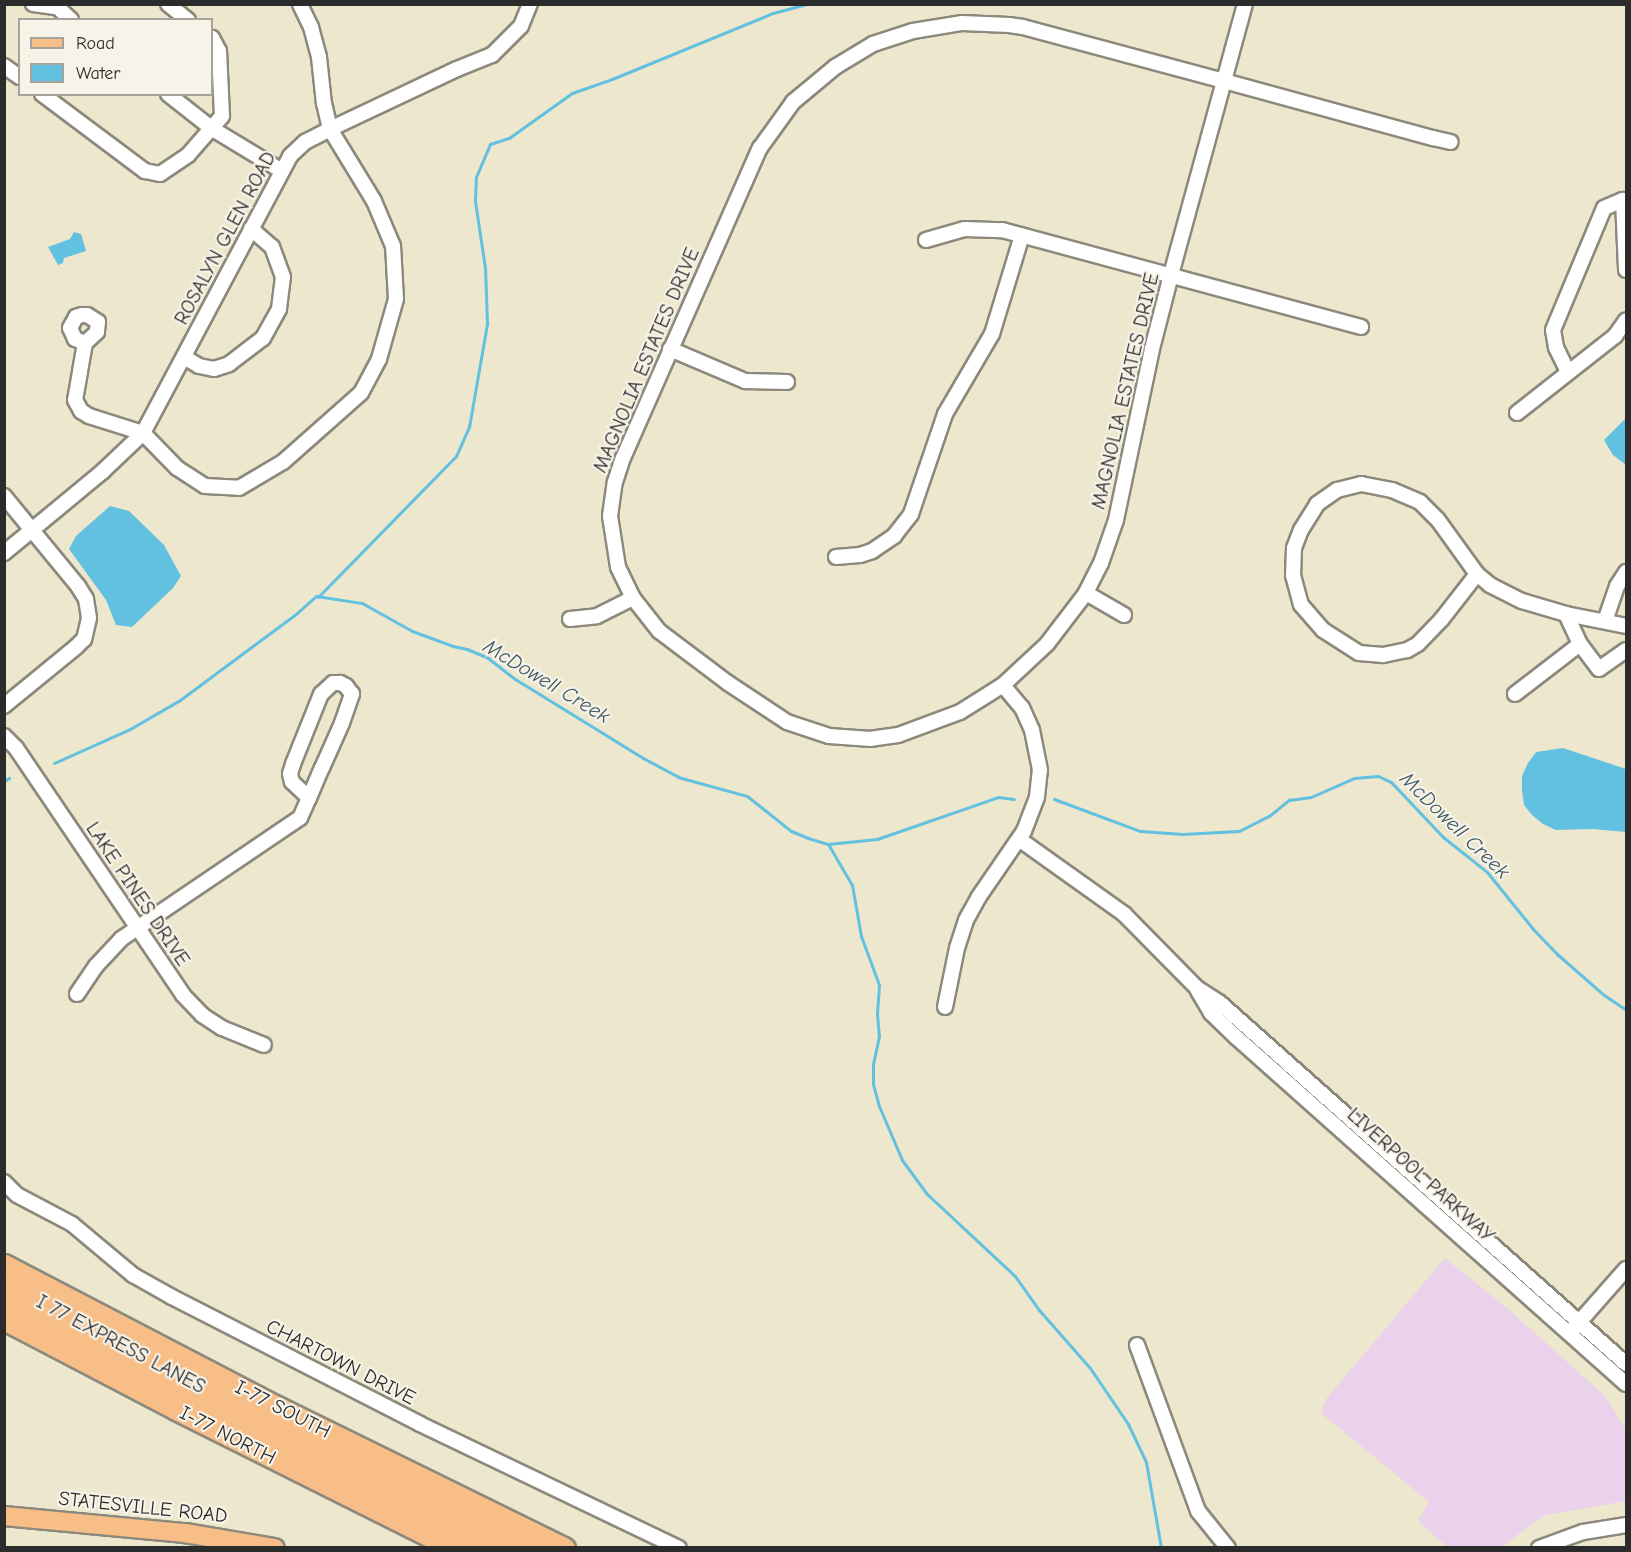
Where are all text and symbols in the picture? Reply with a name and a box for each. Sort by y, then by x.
legend [18,18,213,96]
text: Road [76,33,115,54]
text: Water [76,63,120,84]
street label: ROSALYN GLEN ROAD [169,147,281,329]
street label: MAGNOLIA ESTATES DRIVE [588,244,704,476]
street label: MAGNOLIA ESTATES DRIVE [1086,270,1164,512]
water label: McDowell Creek [479,633,615,729]
water label: McDowell Creek [1395,766,1515,884]
street label: LAKE PINES DRIVE [81,817,195,971]
street label: LIVERPOOL PARKWAY [1342,1103,1500,1247]
street label: I 77 EXPRESS LANES [33,1289,209,1399]
street label: CHARTOWN DRIVE [262,1314,420,1410]
street label: I-77 SOUTH [231,1375,335,1443]
street label: I-77 NORTH [176,1401,280,1469]
street label: STATESVILLE ROAD [57,1486,229,1528]

